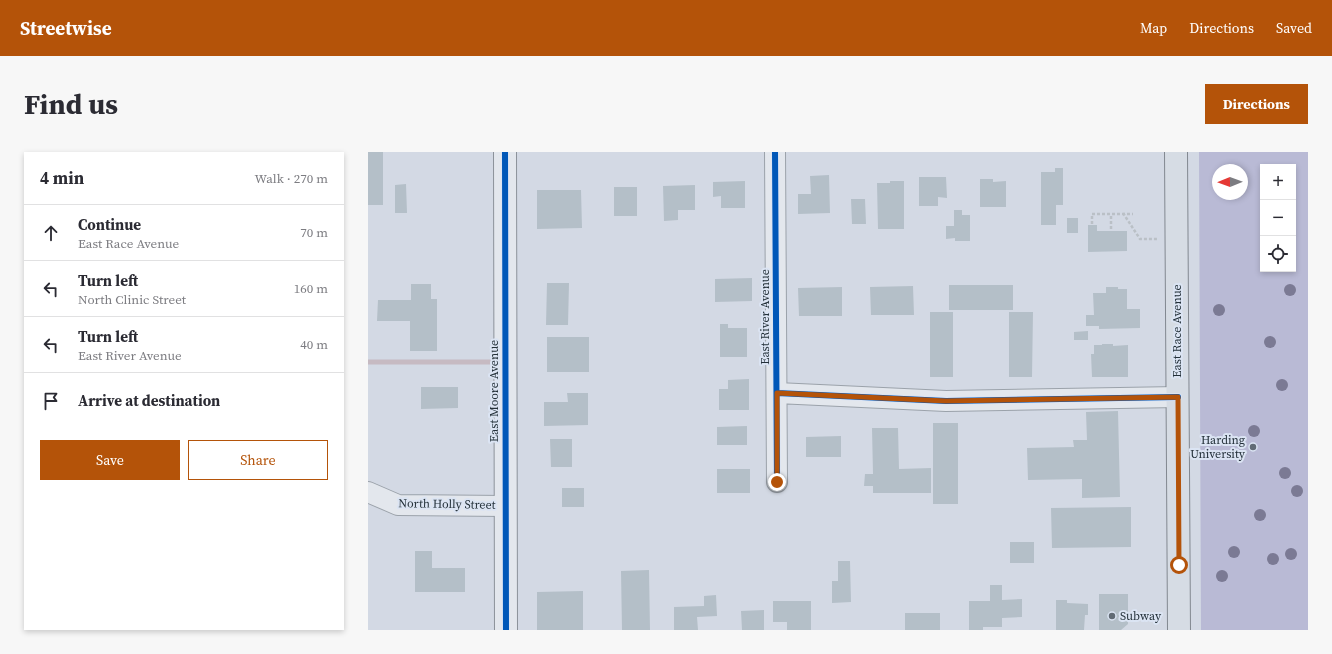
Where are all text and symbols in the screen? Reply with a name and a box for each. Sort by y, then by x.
text: Streetwise [20,15,112,41]
text: Map [1140,18,1167,38]
text: Directions [1189,18,1254,38]
text: Saved [1276,18,1312,38]
button: Directions [1205,84,1308,124]
text: Find us [24,85,118,123]
north arrow [1212,164,1248,200]
map controls [1260,164,1296,272]
button: + [1260,164,1296,200]
text: 4 min [40,166,84,190]
text: Walk · 270 m [255,170,328,187]
button: − [1260,200,1296,236]
text: Continue [78,214,141,235]
icon: ahead [40,222,62,244]
text: 70 m [300,224,328,241]
text: East Race Avenue [78,235,179,252]
button: locate [1260,236,1296,272]
street label: East River Avenue [757,269,773,365]
text: Turn left [78,270,138,291]
icon: left [40,278,62,300]
text: 160 m [294,280,328,297]
street label: East Race Avenue [1169,284,1185,378]
text: North Clinic Street [78,291,186,308]
text: Turn left [78,326,138,347]
icon: left [40,334,62,356]
text: 40 m [300,336,328,353]
street label: East Moore Avenue [486,340,502,442]
text: East River Avenue [78,347,182,364]
icon: arrive [40,390,62,412]
text: Arrive at destination [78,390,220,411]
place label: Harding University [1190,432,1246,462]
button: Save [40,440,180,480]
button: Share [188,440,328,480]
marker: Harding University [1248,442,1258,452]
route end [768,473,786,491]
street label: North Holly Street [398,495,496,513]
route start [1170,556,1188,574]
place label: Subway [1120,608,1162,624]
marker: Subway [1107,611,1117,621]

